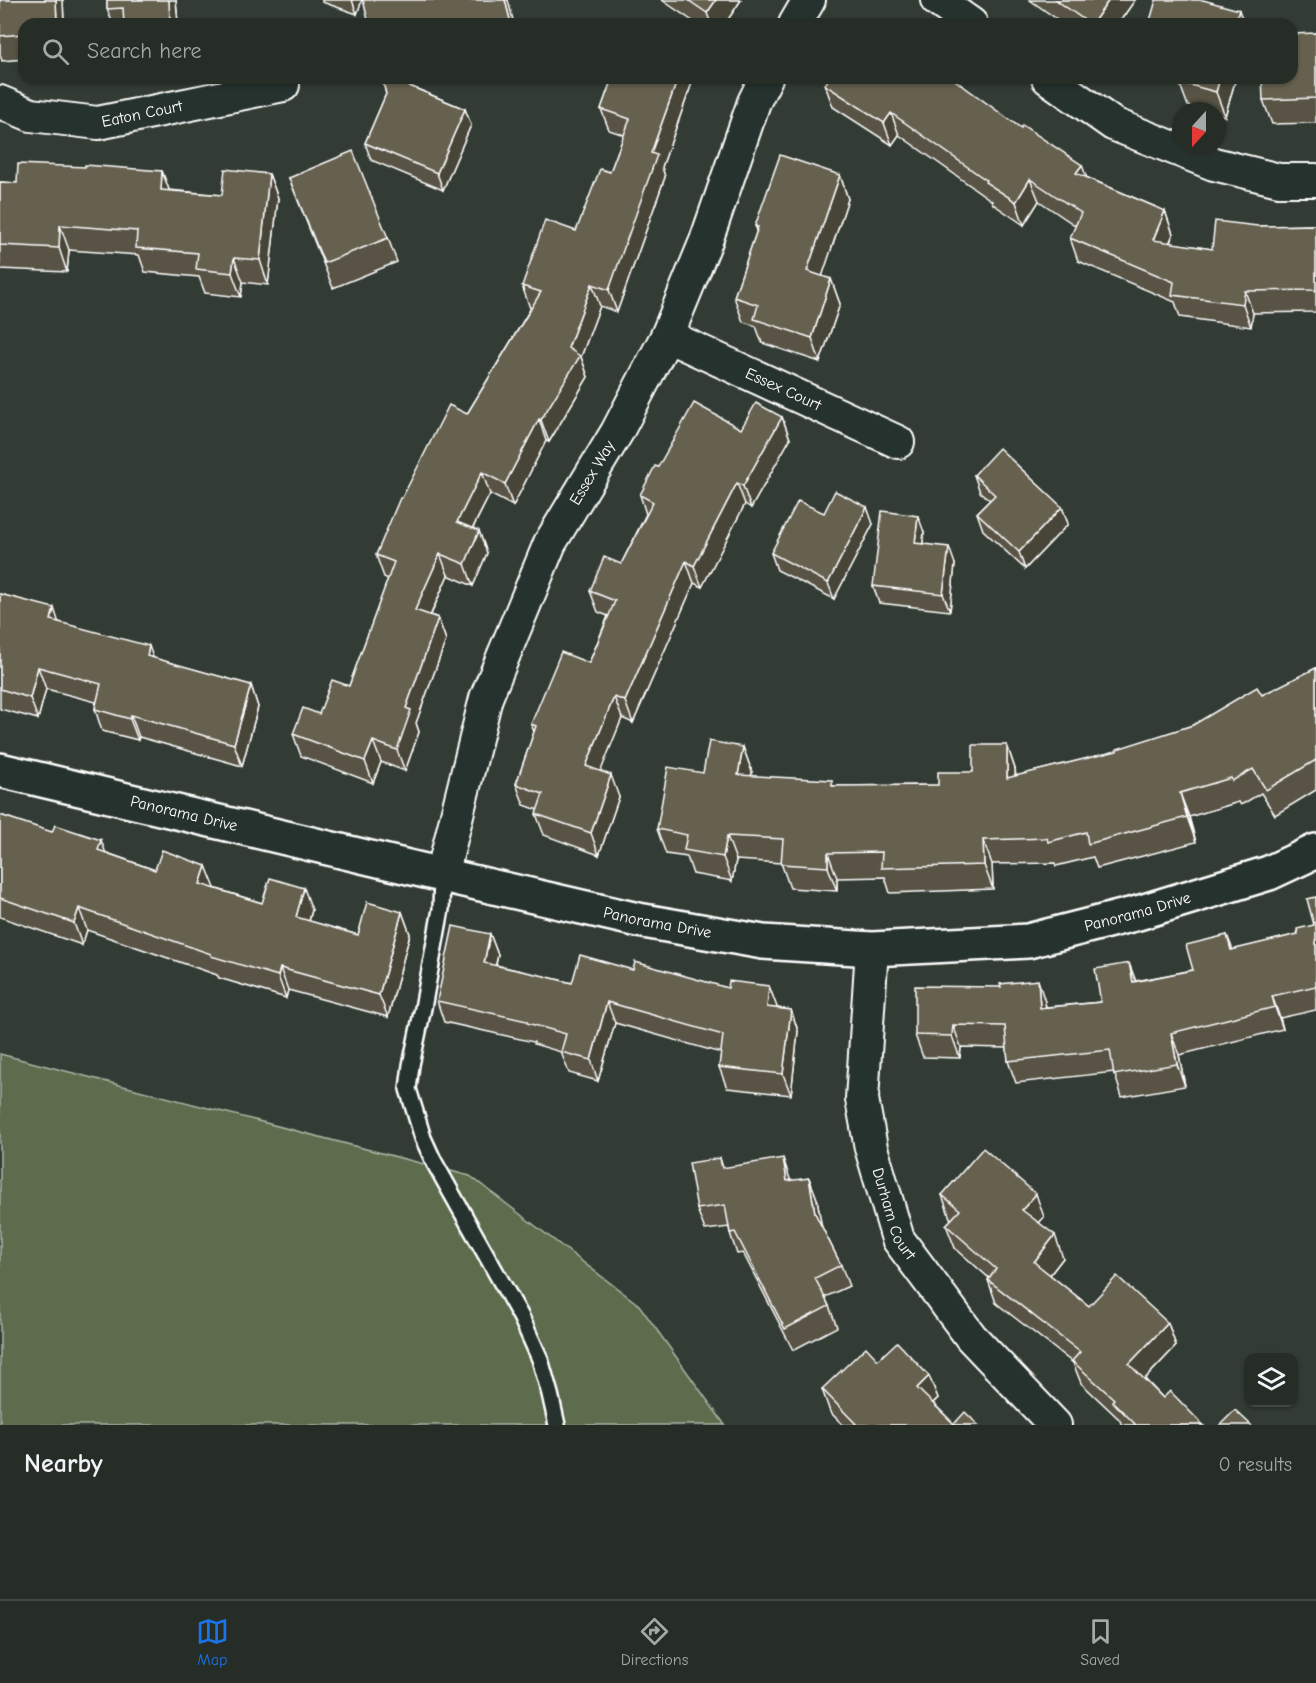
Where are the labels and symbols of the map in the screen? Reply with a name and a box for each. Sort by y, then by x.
street label: Eaton Court [100,97,184,131]
north arrow [1172,102,1226,156]
street label: Essex Court [743,364,824,415]
street label: Essex Way [566,437,619,508]
street label: Panorama Drive [129,792,239,835]
street label: Panorama Drive [1082,888,1193,935]
street label: Panorama Drive [602,903,713,942]
street label: Durham Court [868,1166,920,1264]

